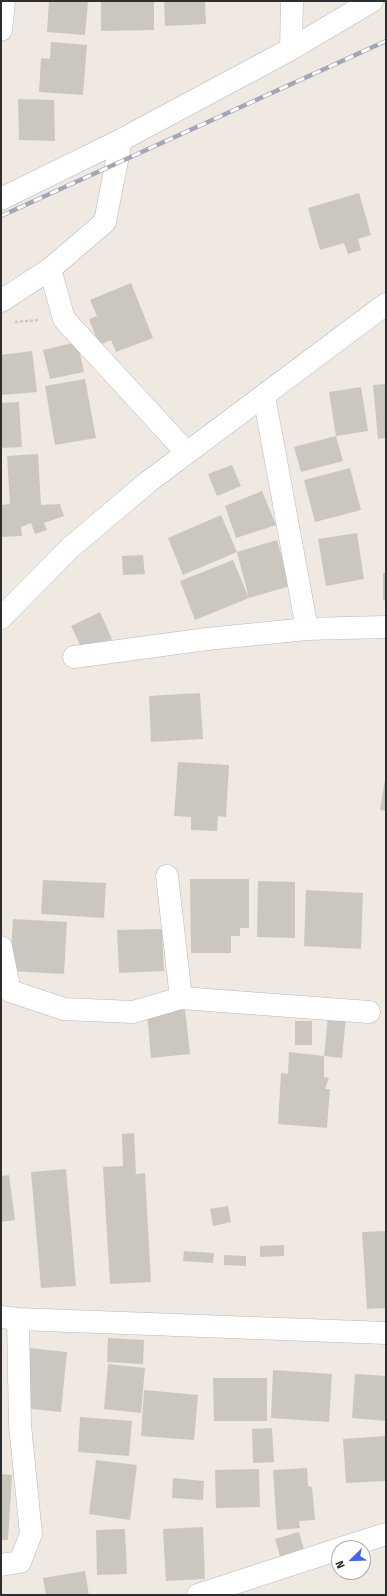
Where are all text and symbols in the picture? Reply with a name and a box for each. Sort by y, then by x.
north arrow [331,1540,371,1580]
text: N [333,1559,348,1570]

